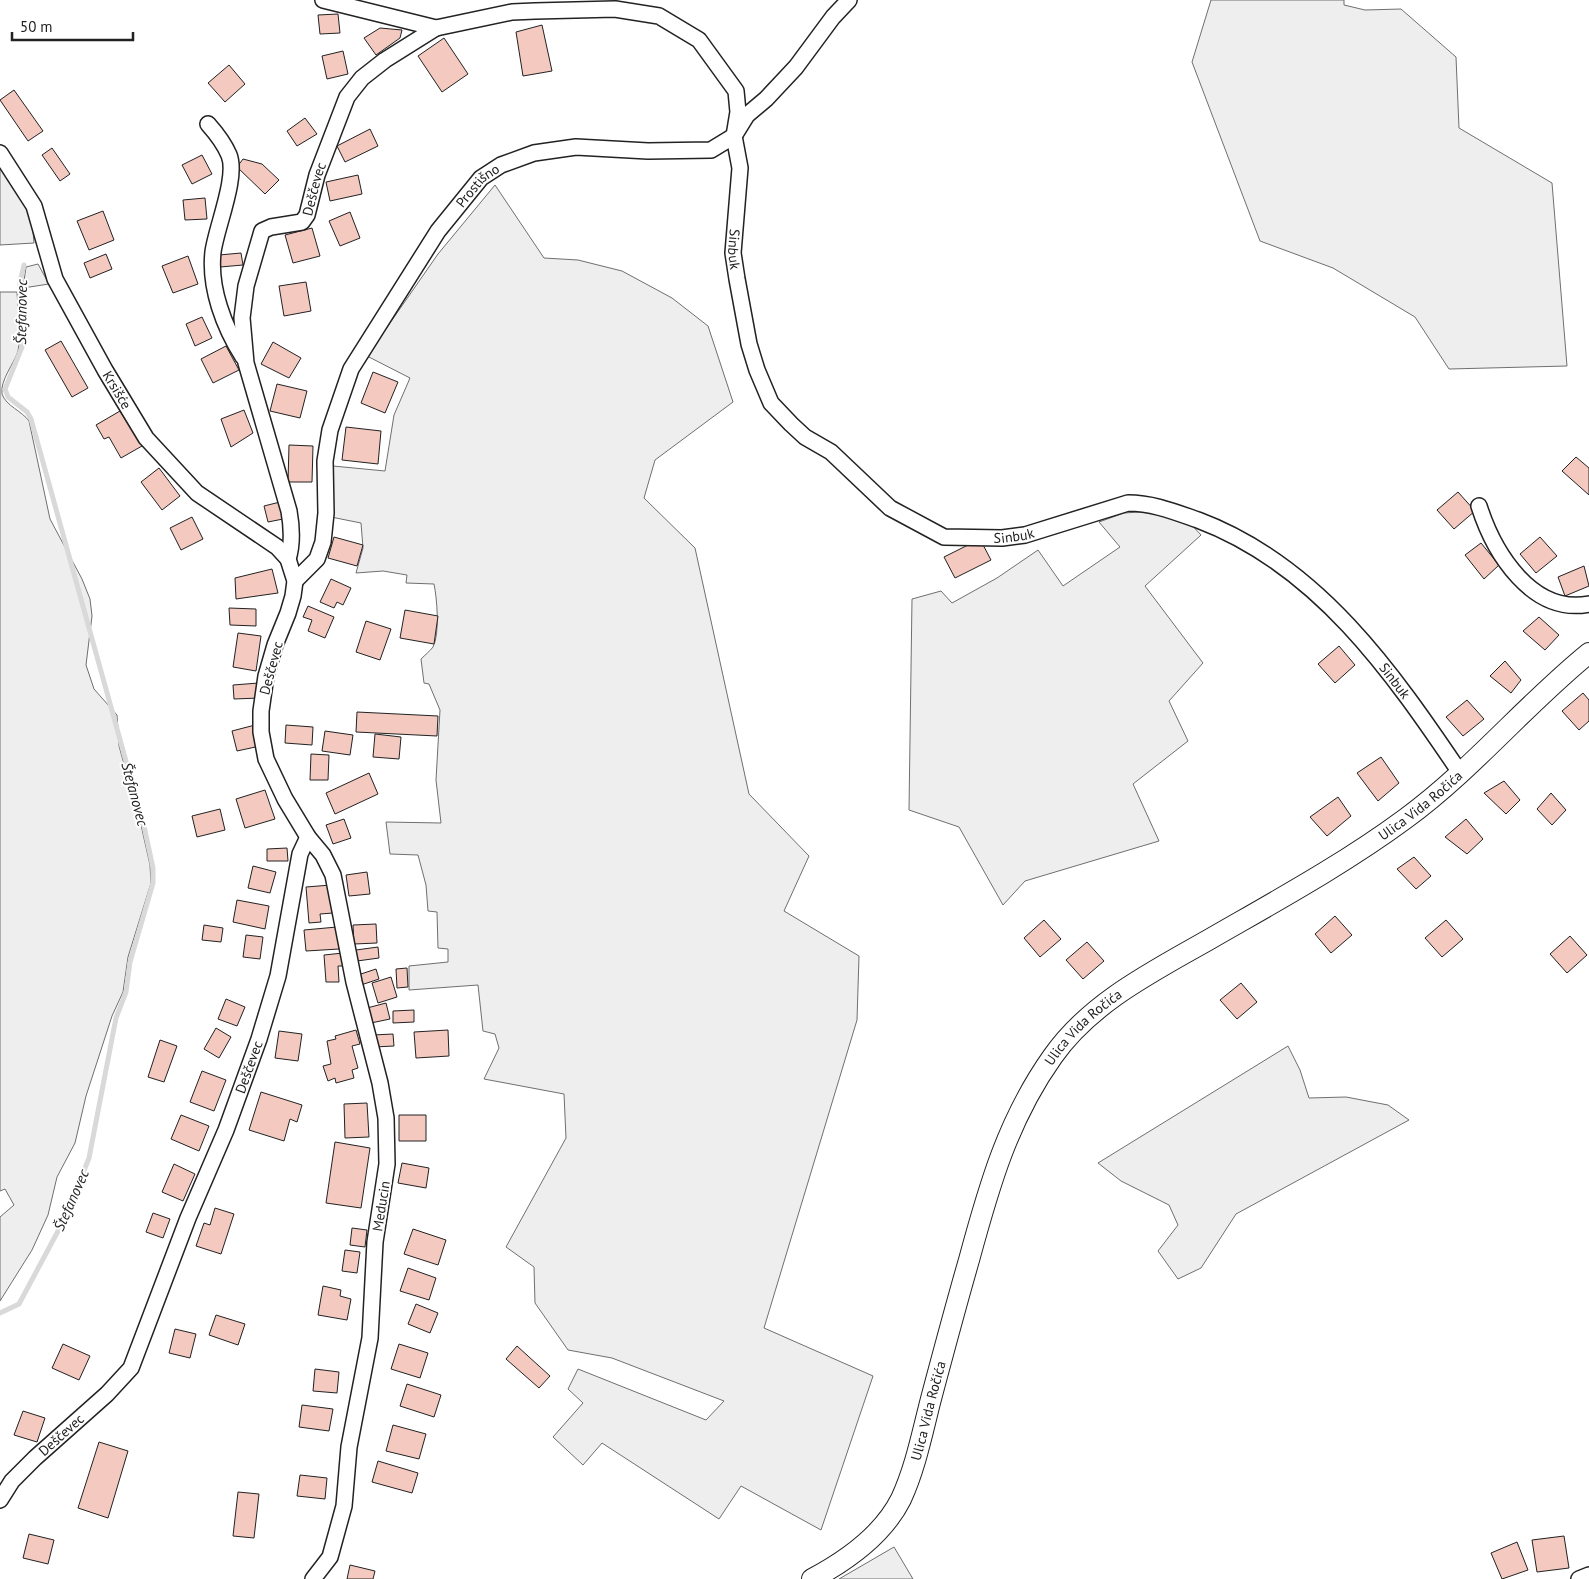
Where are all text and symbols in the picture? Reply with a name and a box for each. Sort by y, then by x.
scale bar [12,10,134,42]
text: 50 m [20,17,53,36]
street label: Deščevec [298,160,330,218]
street label: Prostišno [452,160,503,211]
street label: Sinbuk [724,228,744,271]
water label: Štefanovec [11,278,31,345]
street label: Krsišće [99,367,135,412]
street label: Sinbuk [993,524,1037,547]
street label: Deščevec [255,639,287,697]
street label: Sinbuk [1375,659,1415,702]
water label: Štefanovec [117,760,153,829]
street label: Ulica Vida Ročića [1375,767,1466,844]
street label: Ulica Vida Ročića [1040,985,1125,1069]
street label: Deščevec [231,1038,267,1096]
water label: Štefanovec [49,1166,93,1234]
street label: Meducin [368,1179,394,1233]
street label: Ulica Vida Ročića [907,1359,950,1463]
street label: Deščevec [35,1410,88,1460]

